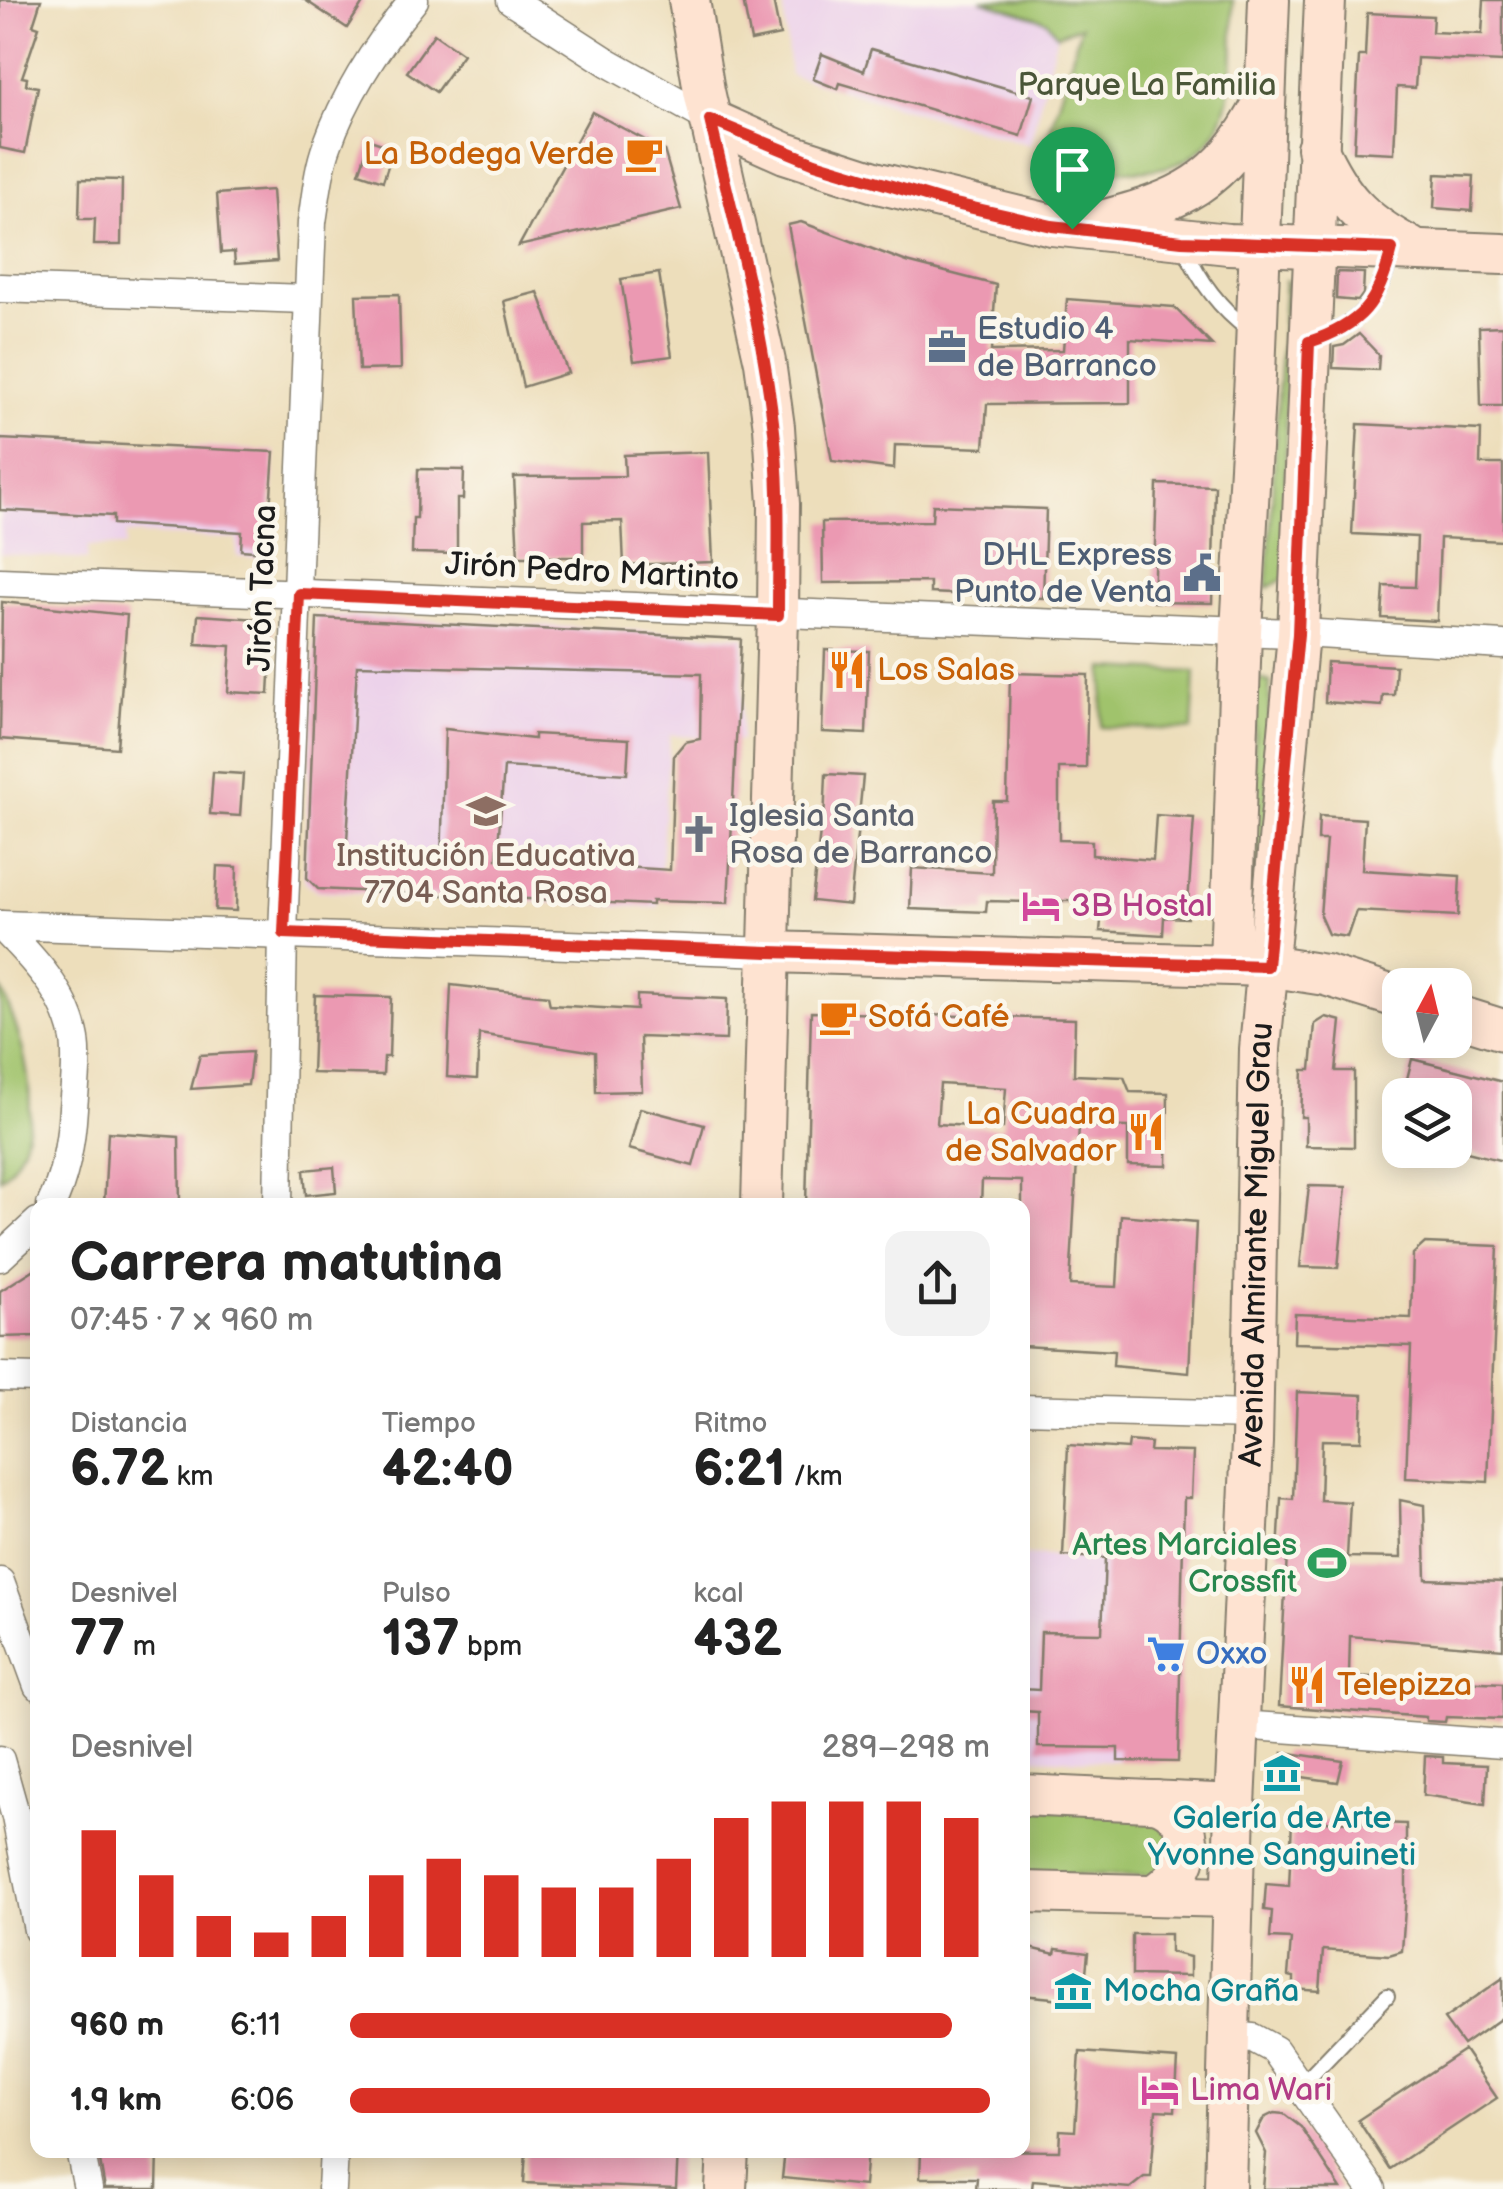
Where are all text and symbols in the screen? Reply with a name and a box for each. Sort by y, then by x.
park label: Parque La Familia [1017,66,1277,105]
pin [1030,127,1115,230]
cafe icon: La Bodega Verde [623,133,665,175]
place label: La Bodega Verde [364,135,614,174]
icon: arrive [1045,142,1100,197]
place label: Estudio 4 de Barranco [977,310,1157,386]
office icon: Estudio 4 de Barranco [926,326,968,368]
street label: Jirón Tacna [241,504,285,672]
place label: DHL Express Punto de Venta [954,536,1172,612]
street label: Jirón Pedro Martinto [444,545,740,599]
public building icon: DHL Express Punto de Venta [1181,552,1223,594]
restaurant icon: Los Salas [826,649,868,691]
place label: Los Salas [877,651,1015,690]
school or university icon: Institución Educativa 7704 Santa Rosa [465,790,507,832]
place label: Iglesia Santa Rosa de Barranco [729,797,992,873]
church icon: Iglesia Santa Rosa de Barranco [678,813,720,855]
place label: Institución Educativa 7704 Santa Rosa [336,837,636,913]
hotel icon: 3B Hostal [1020,885,1062,927]
place label: 3B Hostal [1071,887,1213,926]
north arrow [1382,968,1472,1058]
map controls [1382,968,1472,1168]
cafe icon: Sofá Café [817,996,859,1038]
place label: Sofá Café [868,998,1010,1037]
street label: Avenida Almirante Miguel Grau [1231,1021,1282,1468]
button: layers [1382,1078,1472,1168]
place label: La Cuadra de Salvador [945,1095,1116,1171]
restaurant icon: La Cuadra de Salvador [1125,1111,1167,1153]
text: Carrera matutina [70,1230,504,1297]
button: share [885,1231,990,1336]
text: 07:45 · 7 × 960 m [70,1301,313,1340]
text: Distancia [70,1407,188,1440]
text: Tiempo [382,1407,476,1440]
text: Ritmo [693,1407,767,1440]
text: 6.72 [70,1440,169,1500]
text: 42:40 [382,1440,514,1500]
text: 6:21 [693,1440,786,1500]
text: km [169,1460,213,1493]
text: /km [786,1460,843,1493]
place label: Artes Marciales Crossfit [1072,1526,1297,1602]
sports icon: Artes Marciales Crossfit [1306,1542,1348,1584]
text: Desnivel [70,1577,178,1610]
text: Pulso [382,1577,451,1610]
text: kcal [693,1577,744,1610]
text: 77 [70,1610,125,1670]
text: 137 [382,1610,460,1670]
text: 432 [693,1610,782,1670]
text: m [125,1630,156,1663]
text: bpm [460,1630,522,1663]
supermarket icon: Oxxo [1145,1633,1187,1675]
place label: Oxxo [1196,1635,1268,1674]
restaurant icon: Telepizza [1286,1664,1328,1706]
place label: Telepizza [1337,1666,1472,1705]
text: Desnivel [70,1728,193,1767]
text: 289–298 m [822,1728,990,1767]
museum icon: Galería de Arte Yvonne Sanguineti [1261,1752,1303,1794]
place label: Galería de Arte Yvonne Sanguineti [1147,1799,1416,1875]
museum icon: Mocha Graña [1052,1970,1094,2012]
place label: Mocha Graña [1103,1972,1299,2011]
text: 960 m [70,2006,164,2045]
text: 6:11 [230,2006,281,2045]
hotel icon: Lima Wari [1139,2069,1181,2111]
place label: Lima Wari [1190,2071,1332,2110]
text: 1.9 km [70,2081,162,2120]
text: 6:06 [230,2081,294,2120]

